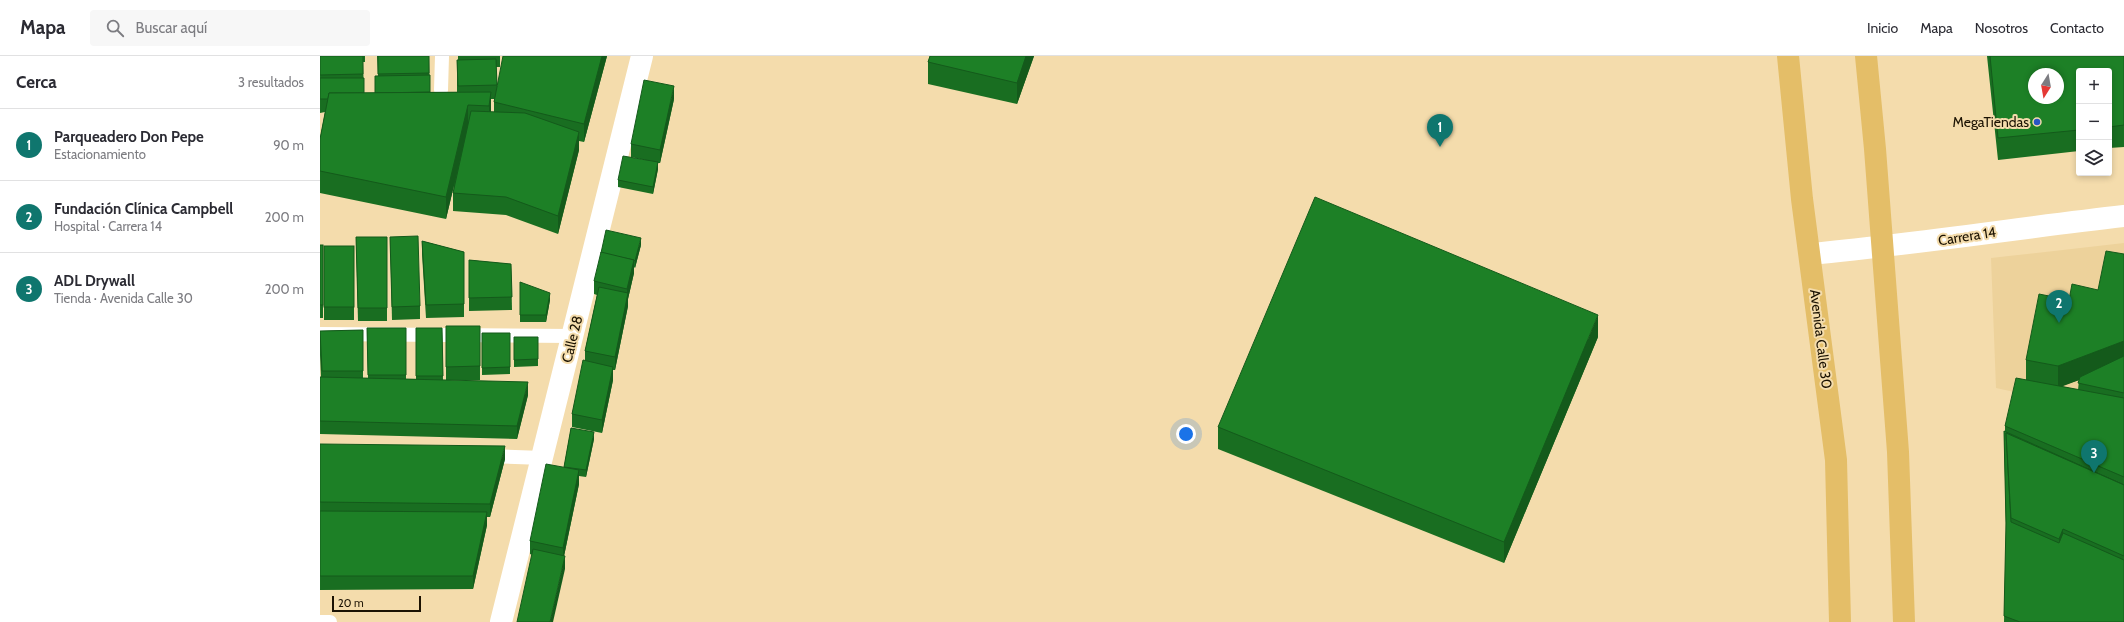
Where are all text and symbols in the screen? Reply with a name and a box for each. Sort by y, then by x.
search box [90,10,370,46]
text: Mapa [20,16,66,39]
icon: search [104,17,126,39]
text: Buscar aquí [136,19,207,37]
text: Inicio [1867,19,1898,37]
text: Mapa [1920,19,1953,37]
text: Nosotros [1975,19,2028,37]
text: Contacto [2050,19,2104,37]
north arrow [2028,68,2064,104]
map controls [2076,68,2112,176]
button: + [2076,68,2112,104]
text: Cerca [16,72,57,92]
text: 3 resultados [238,74,304,90]
button: − [2076,104,2112,140]
place label: MegaTiendas [1953,113,2029,131]
pin: 1 [1427,114,1453,147]
marker: MegaTiendas [2032,117,2042,127]
text: Parqueadero Don Pepe [54,128,204,146]
text: 1 [27,137,31,153]
text: 90 m [273,137,304,153]
button: layers [2076,140,2112,176]
text: Estacionamiento [54,146,146,162]
text: Fundación Clínica Campbell [54,200,233,218]
text: 2 [26,209,32,225]
text: 200 m [265,209,304,225]
text: Hospital · Carrera 14 [54,218,162,234]
street label: Carrera 14 [1937,223,1997,249]
text: ADL Drywall [54,272,135,290]
text: 3 [25,281,33,297]
text: 200 m [265,281,304,297]
street label: Avenida Calle 30 [1806,288,1836,390]
text: Tienda · Avenida Calle 30 [54,290,193,306]
pin: 2 [2046,290,2072,323]
street label: Calle 28 [557,314,587,364]
your location [1176,424,1196,444]
pin: 3 [2081,440,2107,473]
scale bar [332,594,421,613]
text: 20 m [338,596,364,610]

